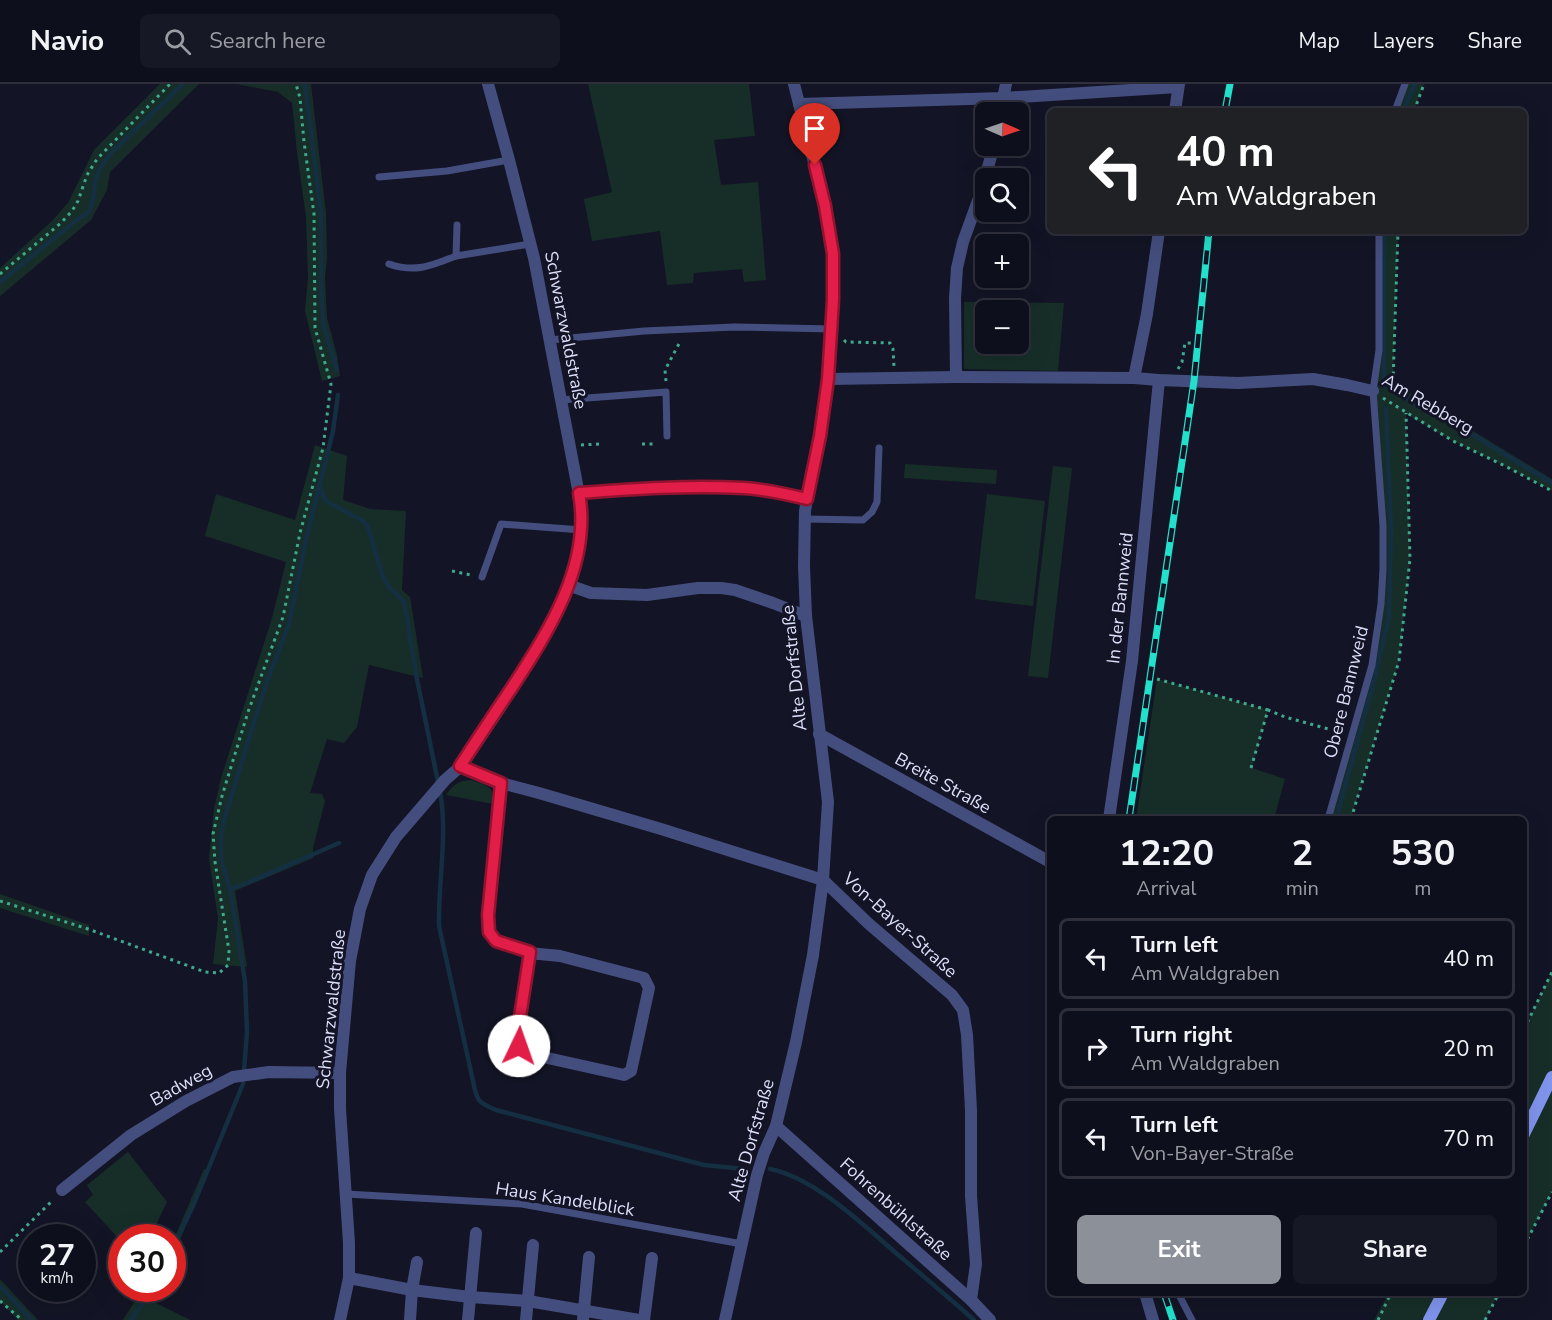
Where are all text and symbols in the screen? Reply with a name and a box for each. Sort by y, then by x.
search box [140,14,560,68]
text: Navio [30,22,104,60]
icon: search [161,25,194,58]
text: Search here [209,26,326,56]
text: Map [1298,27,1340,55]
text: Layers [1373,27,1434,55]
text: Share [1467,27,1522,55]
north arrow [975,102,1029,156]
map controls [975,102,1029,354]
pin [789,103,840,165]
icon: arrive [798,112,831,145]
text: 40 m [1176,124,1275,181]
icon: left [1077,132,1155,210]
button: search [975,168,1029,222]
text: Am Waldgraben [1176,178,1377,215]
button: + [975,234,1029,288]
street label: Schwarzwaldstraße [539,249,593,411]
button: − [975,300,1029,354]
street label: Am Rebberg [1378,368,1478,440]
street label: In der Bannweid [1101,531,1139,665]
street label: Alte Dorfstraße [775,604,813,732]
street label: Obere Bannweid [1318,623,1374,761]
street label: Breite Straße [891,747,995,819]
text: 12:20 [1119,829,1214,878]
text: 2 [1291,829,1313,878]
text: 530 [1390,829,1455,878]
street label: Von-Bayer-Straße [837,866,963,983]
text: Arrival [1136,875,1196,902]
text: min [1286,875,1319,902]
text: m [1414,875,1431,902]
street label: Schwarzwaldstraße [311,928,351,1090]
text: Turn left [1131,930,1218,960]
icon: left [1080,942,1113,975]
text: 40 m [1443,944,1494,974]
text: Am Waldgraben [1131,960,1280,987]
position arrow [487,1014,551,1078]
text: Turn right [1131,1020,1232,1050]
icon: right [1080,1032,1113,1065]
text: 20 m [1443,1034,1494,1064]
text: Am Waldgraben [1131,1050,1280,1077]
street label: Badweg [146,1058,216,1112]
street label: Alte Dorfstraße [722,1076,780,1204]
text: Turn left [1131,1110,1218,1140]
icon: left [1080,1122,1113,1155]
text: 70 m [1443,1124,1494,1154]
text: Von-Bayer-Straße [1131,1140,1294,1167]
street label: Fohrenbühlstraße [835,1152,957,1266]
street label: Haus Kandelblick [494,1176,637,1222]
button: Exit [1077,1215,1281,1284]
button: Share [1293,1215,1497,1284]
speed limit sign: 30 [108,1224,186,1302]
text: 27 [39,1235,75,1276]
text: km/h [40,1268,74,1288]

